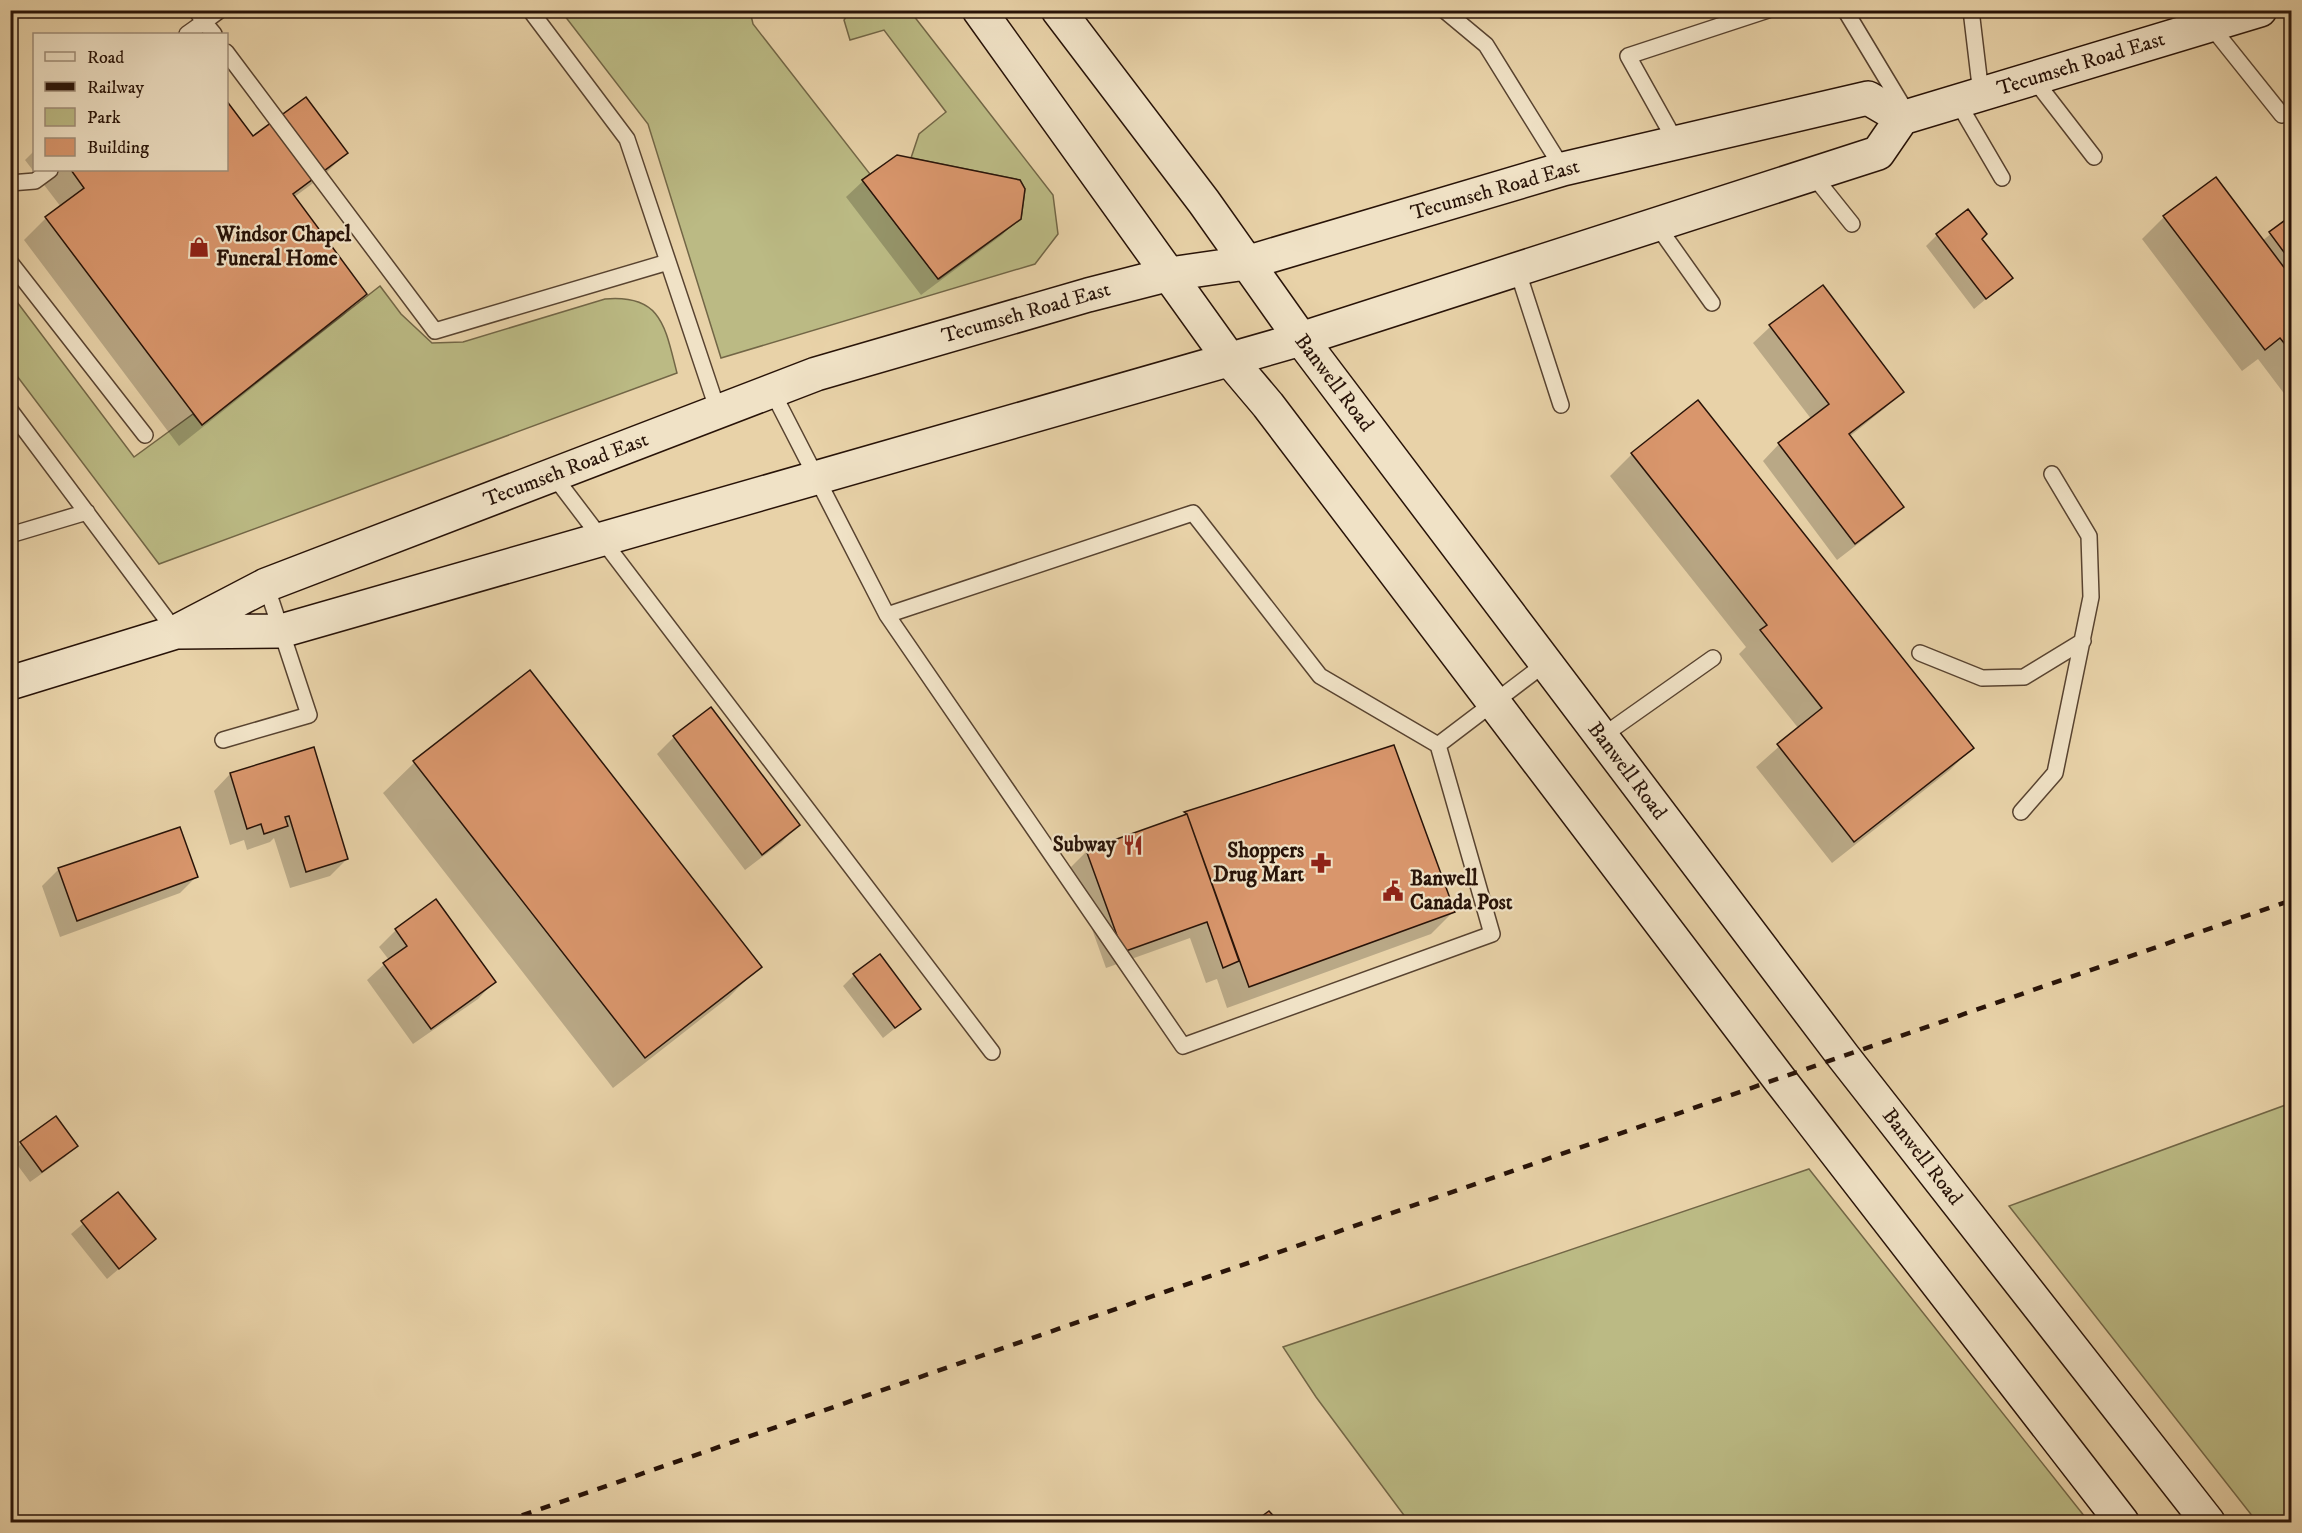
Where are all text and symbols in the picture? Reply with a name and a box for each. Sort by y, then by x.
street label: Tecumseh Road East [1994,26,2168,102]
legend [33,33,228,171]
text: Road [87,47,124,69]
text: Railway [87,77,145,99]
text: Park [87,107,121,129]
text: Building [87,137,149,159]
street label: Tecumseh Road East [1408,153,1583,227]
place label: Windsor Chapel Funeral Home [215,222,352,272]
shop icon: Windsor Chapel Funeral Home [187,235,211,259]
street label: Tecumseh Road East [939,276,1114,350]
street label: Banwell Road [1289,329,1380,437]
street label: Tecumseh Road East [480,427,652,513]
street label: Banwell Road [1582,717,1673,825]
place label: Subway [1053,832,1117,858]
restaurant icon: Subway [1121,833,1145,857]
place label: Shoppers Drug Mart [1213,838,1304,888]
pharmacy icon: Shoppers Drug Mart [1309,851,1333,875]
place label: Banwell Canada Post [1410,866,1513,916]
public building icon: Banwell Canada Post [1381,879,1405,903]
street label: Banwell Road [1876,1103,1968,1211]

